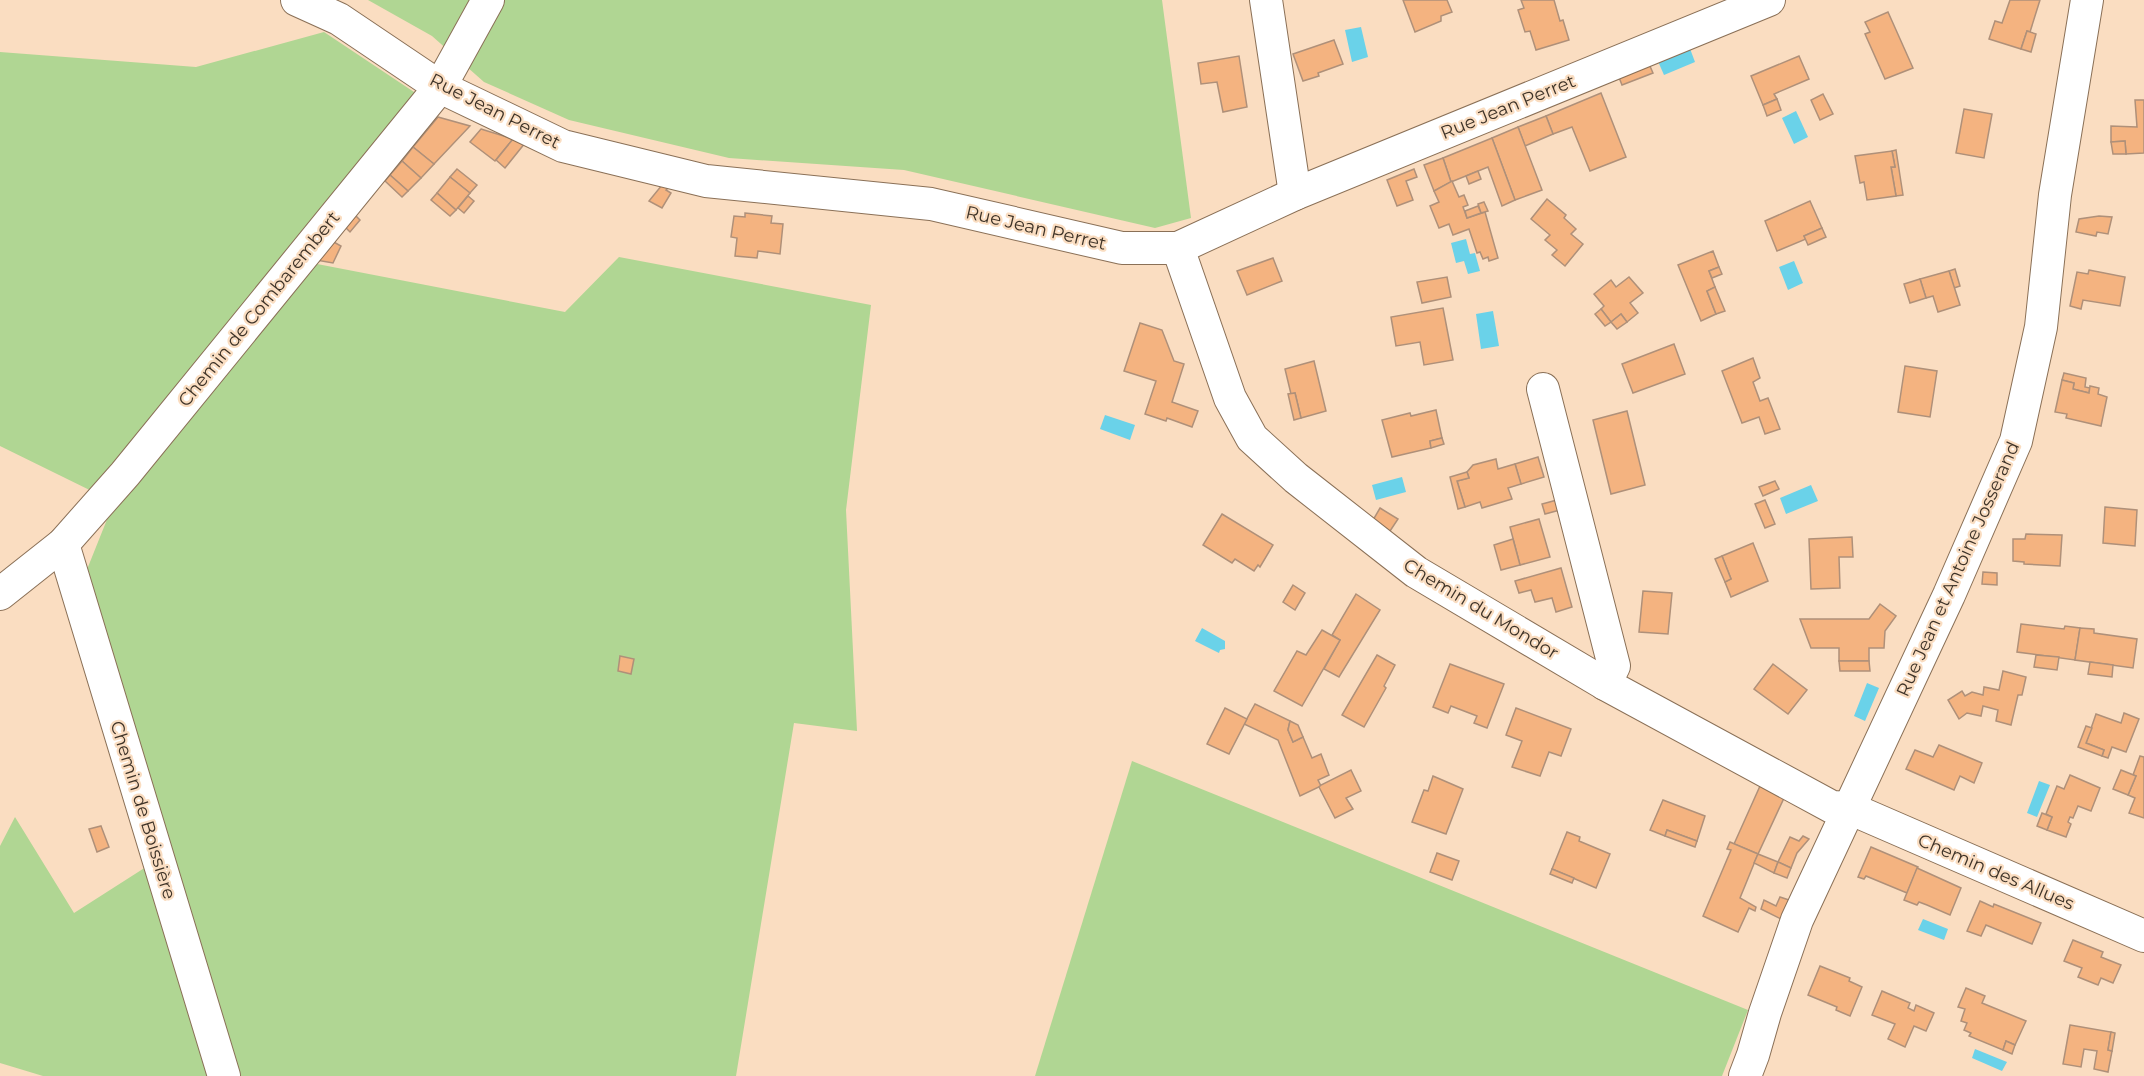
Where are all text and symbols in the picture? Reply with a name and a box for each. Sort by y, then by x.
street label: Rue Jean Perret [426,69,564,153]
street label: Rue Jean Perret [1437,70,1579,144]
street label: Rue Jean Perret [964,201,1108,255]
street label: Chemin de Combarembert [173,207,345,411]
street label: Rue Jean et Antoine Josserand [1892,438,2024,700]
street label: Chemin du Mondor [1399,554,1563,664]
street label: Chemin de Boissière [105,718,181,902]
street label: Chemin des Allues [1915,829,2078,915]

